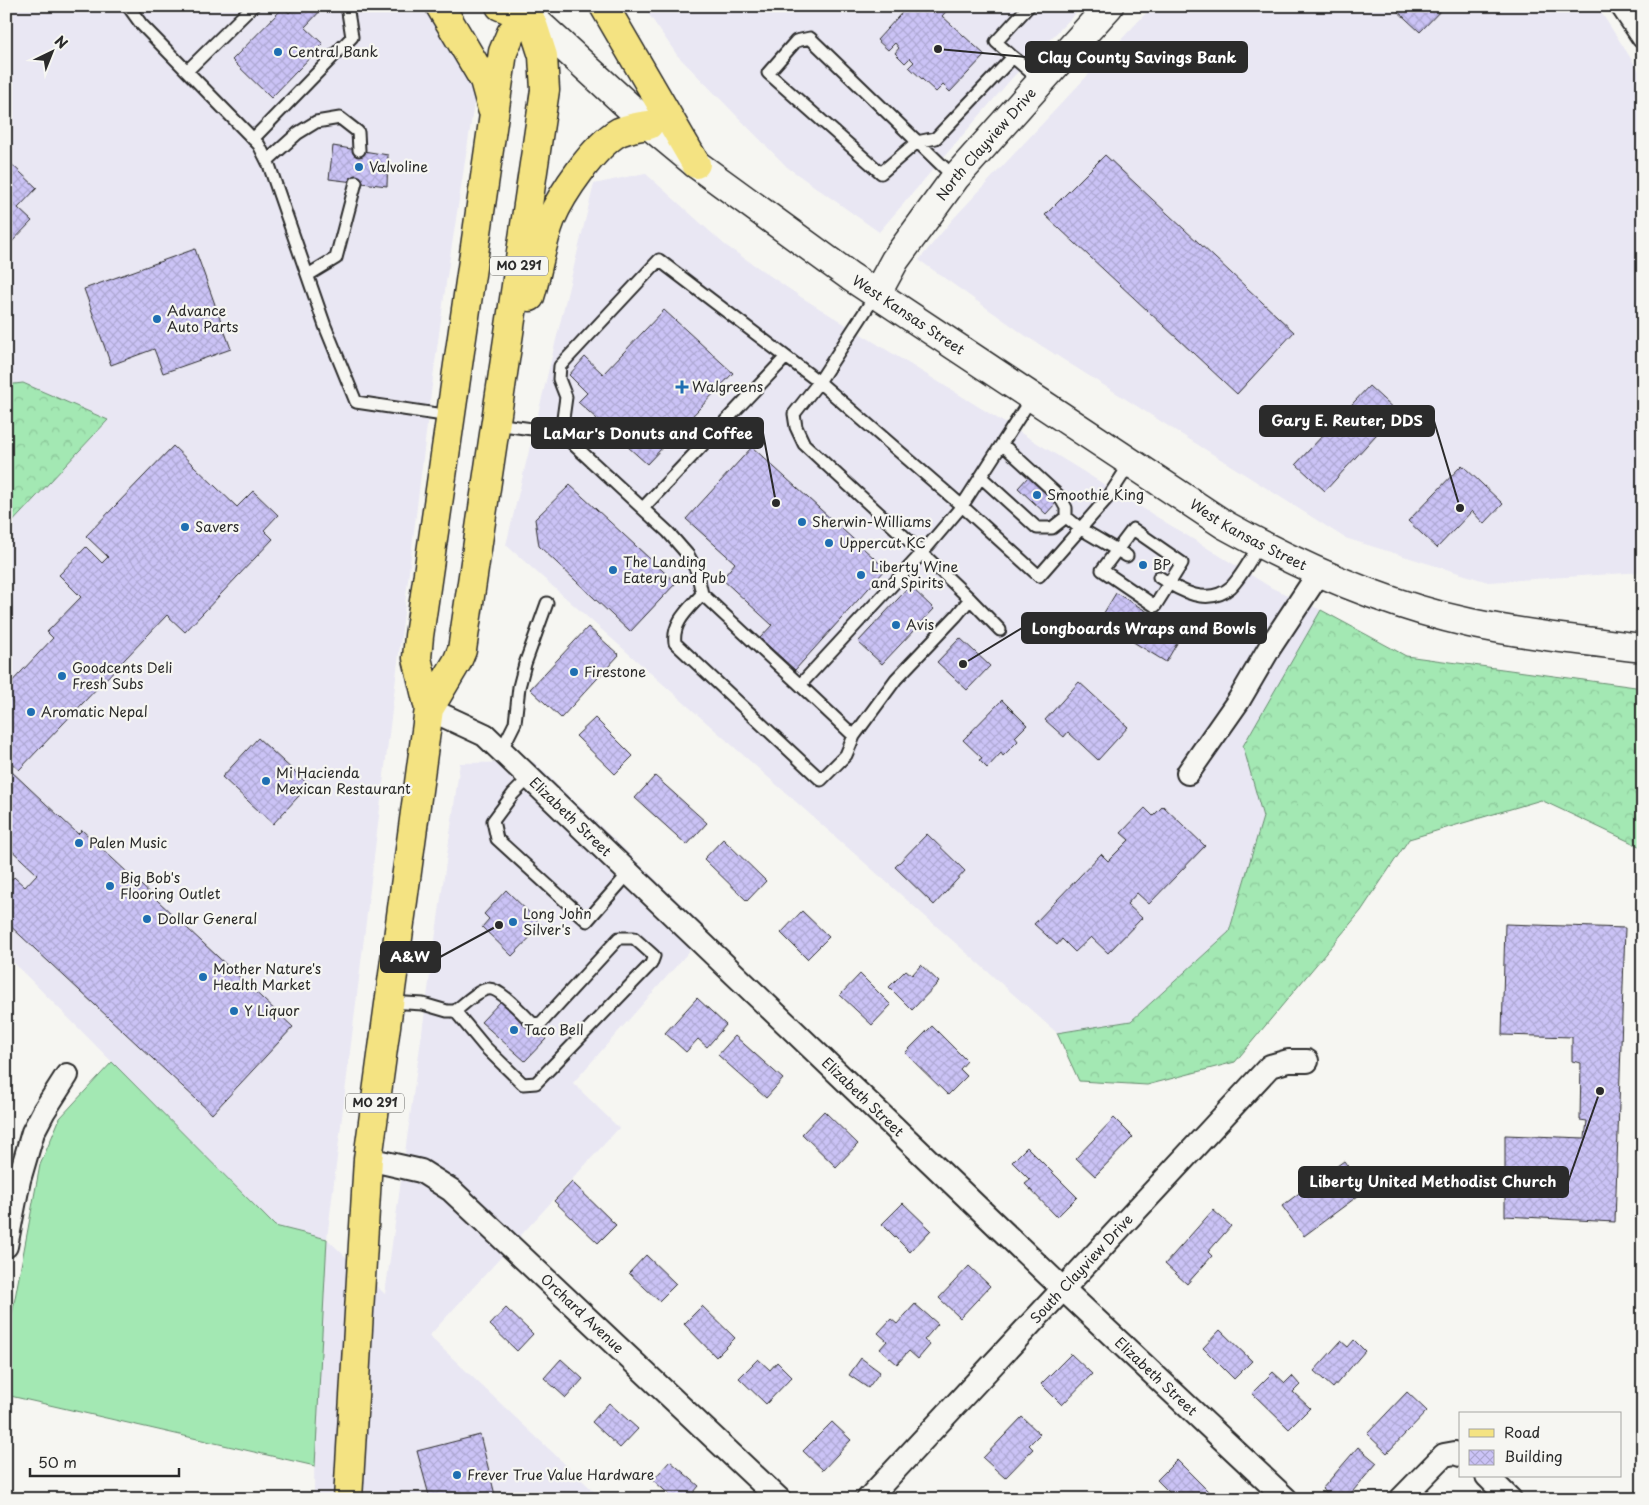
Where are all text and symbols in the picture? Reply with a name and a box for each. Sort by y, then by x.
north arrow [28,28,78,78]
text: N [50,31,72,54]
place label: Central Bank [288,41,379,62]
callout: Clay County Savings Bank [1026,42,1247,72]
text: Clay County Savings Bank [1037,45,1237,68]
marker: Central Bank [272,46,284,58]
street label: North Clayview Drive [931,83,1041,205]
place label: Valvoline [369,156,428,177]
marker: Valvoline [353,161,365,173]
road number: MO 291 [490,256,548,276]
street label: West Kansas Street [848,270,969,360]
place label: Advance Auto Parts [167,300,239,337]
marker: Advance Auto Parts [151,313,163,325]
place label: Walgreens [692,376,763,397]
marker: Walgreens [676,381,688,393]
callout: Gary E. Reuter, DDS [1260,406,1434,436]
text: Gary E. Reuter, DDS [1271,408,1423,431]
callout: LaMar's Donuts and Coffee [532,418,763,448]
text: LaMar's Donuts and Coffee [543,421,753,444]
place label: Smoothie King [1047,484,1144,505]
marker: Smoothie King [1031,489,1043,501]
street label: West Kansas Street [1186,494,1311,575]
place label: Sherwin-Williams [812,511,932,532]
place label: Savers [195,516,239,537]
marker: Sherwin-Williams [796,516,808,528]
marker: Savers [179,521,191,533]
place label: Uppercut KC [839,532,926,553]
marker: Uppercut KC [823,537,835,549]
place label: The Landing Eatery and Pub [623,551,726,588]
place label: BP [1153,554,1171,575]
place label: Liberty Wine and Spirits [871,556,958,593]
marker: BP [1137,559,1149,571]
marker: The Landing Eatery and Pub [607,564,619,576]
marker: Liberty Wine and Spirits [855,569,867,581]
callout: Longboards Wraps and Bowls [1022,613,1266,643]
place label: Avis [906,614,934,635]
text: Longboards Wraps and Bowls [1032,616,1256,639]
marker: Avis [890,619,902,631]
place label: Goodcents Deli Fresh Subs [72,657,173,694]
place label: Firestone [584,661,646,682]
marker: Firestone [568,666,580,678]
marker: Goodcents Deli Fresh Subs [56,670,68,682]
place label: Aromatic Nepal [41,701,148,722]
marker: Aromatic Nepal [25,706,37,718]
place label: Mi Hacienda Mexican Restaurant [276,762,411,799]
street label: Elizabeth Street [525,772,617,861]
marker: Mi Hacienda Mexican Restaurant [260,775,272,787]
place label: Palen Music [89,832,167,853]
marker: Palen Music [73,837,85,849]
place label: Big Bob's Flooring Outlet [120,867,221,904]
marker: Big Bob's Flooring Outlet [104,880,116,892]
place label: Long John Silver's [523,903,592,940]
place label: Dollar General [157,908,257,929]
marker: Dollar General [141,913,153,925]
marker: Long John Silver's [507,916,519,928]
callout: A&W [381,942,440,972]
text: A&W [390,944,430,967]
place label: Mother Nature's Health Market [213,958,321,995]
marker: Mother Nature's Health Market [197,971,209,983]
place label: Y Liquor [244,1000,300,1021]
marker: Y Liquor [228,1005,240,1017]
place label: Taco Bell [524,1019,584,1040]
marker: Taco Bell [508,1024,520,1036]
street label: Elizabeth Street [817,1052,909,1141]
road number: MO 291 [346,1094,404,1112]
callout: Liberty United Methodist Church [1299,1167,1568,1197]
text: Liberty United Methodist Church [1310,1169,1556,1192]
street label: South Clayview Drive [1025,1209,1137,1328]
street label: Orchard Avenue [536,1269,629,1358]
street label: Elizabeth Street [1110,1332,1203,1421]
legend [1459,1412,1622,1478]
text: Road [1504,1420,1540,1443]
text: Building [1504,1444,1563,1467]
scale bar [30,1445,179,1477]
text: 50 m [38,1450,77,1473]
place label: Frever True Value Hardware [467,1464,654,1485]
marker: Frever True Value Hardware [451,1469,463,1481]

